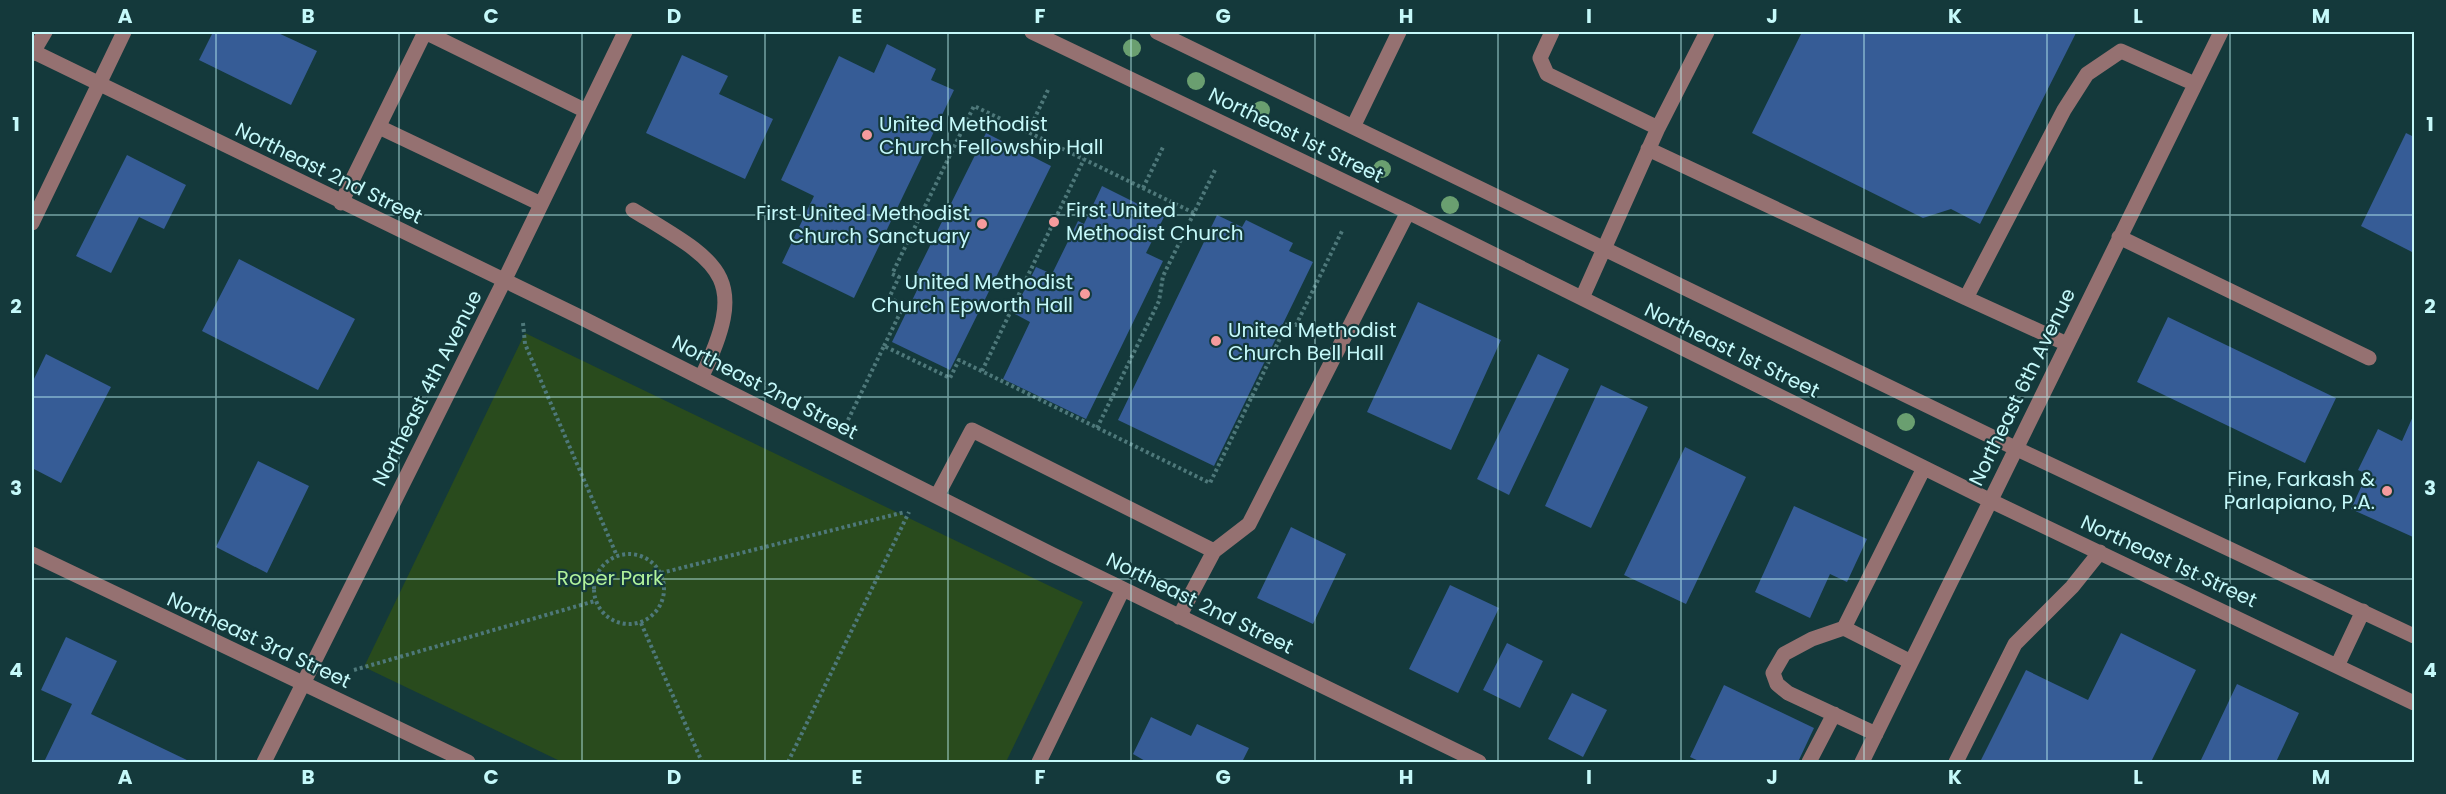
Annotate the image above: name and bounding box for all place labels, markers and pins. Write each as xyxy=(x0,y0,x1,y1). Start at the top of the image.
place label: United Methodist Church Fellowship Hall xyxy=(879,110,1104,161)
marker: United Methodist Church Fellowship Hall xyxy=(860,128,874,142)
place label: First United Methodist Church xyxy=(1066,196,1243,247)
place label: First United Methodist Church Sanctuary xyxy=(756,199,970,250)
marker: First United Methodist Church xyxy=(1047,215,1061,229)
marker: First United Methodist Church Sanctuary xyxy=(975,217,989,231)
place label: United Methodist Church Epworth Hall xyxy=(871,268,1073,319)
marker: United Methodist Church Epworth Hall xyxy=(1078,287,1092,301)
place label: United Methodist Church Bell Hall xyxy=(1228,316,1396,367)
marker: United Methodist Church Bell Hall xyxy=(1209,334,1223,348)
place label: Fine, Farkash & Parlapiano, P.A. xyxy=(2224,465,2375,516)
marker: Fine, Farkash & Parlapiano, P.A. xyxy=(2380,484,2394,498)

